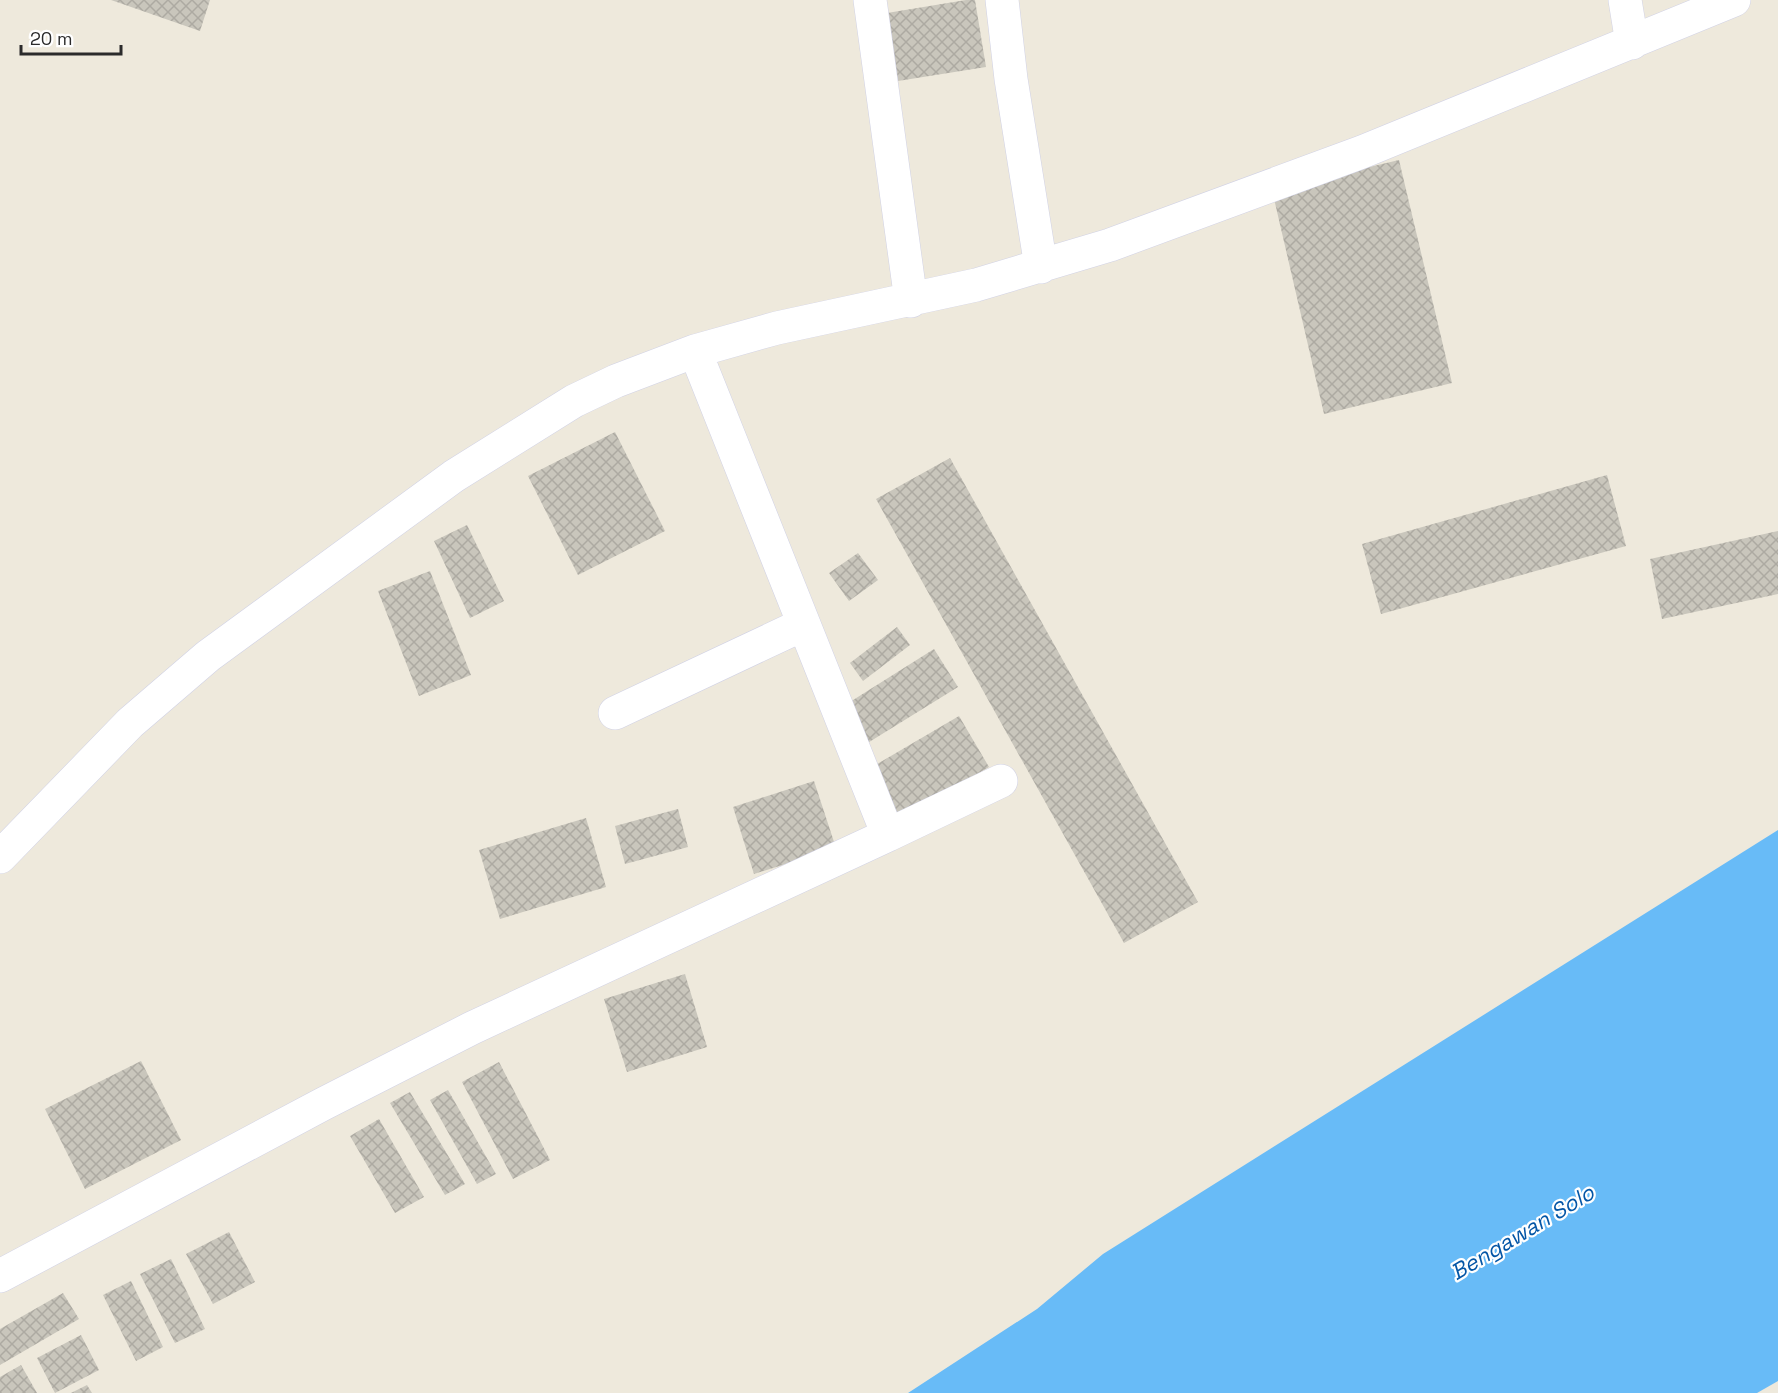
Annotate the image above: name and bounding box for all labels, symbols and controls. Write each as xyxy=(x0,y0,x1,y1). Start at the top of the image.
scale bar xyxy=(21,18,122,56)
text: 20 m xyxy=(30,27,73,50)
water label: Bengawan Solo xyxy=(1445,1177,1600,1286)

